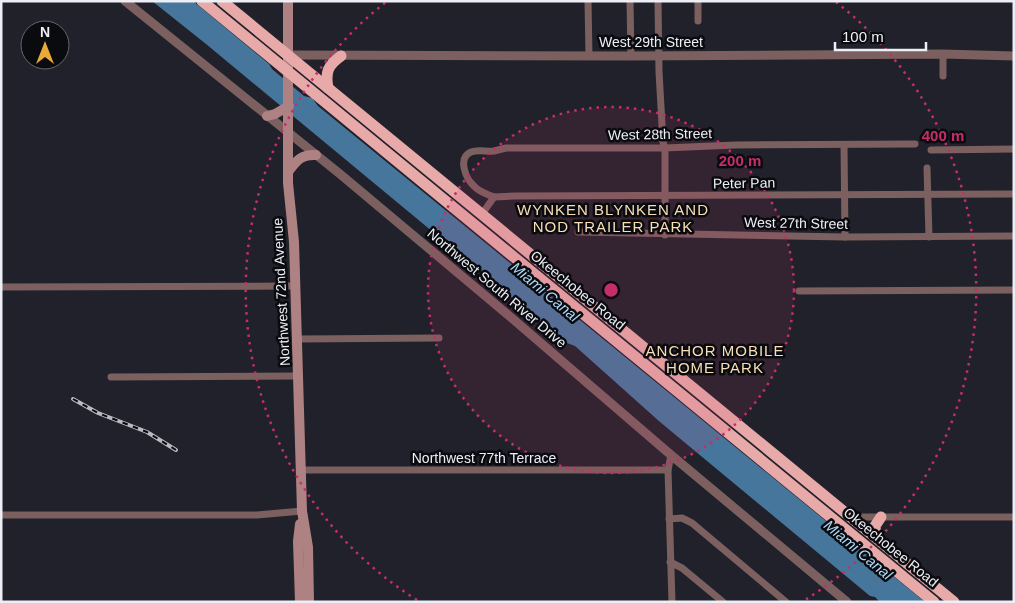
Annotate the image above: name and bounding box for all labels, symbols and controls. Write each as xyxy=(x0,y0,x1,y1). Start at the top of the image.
north arrow xyxy=(20,20,70,70)
scale bar xyxy=(835,20,926,52)
text: N xyxy=(40,24,50,40)
text: 100 m xyxy=(842,28,884,45)
street label: West 29th Street xyxy=(599,34,703,50)
street label: West 28th Street xyxy=(608,125,712,143)
text: 400 m xyxy=(922,127,964,144)
text: 200 m xyxy=(719,152,761,169)
street label: Peter Pan xyxy=(713,174,775,192)
district label: WYNKEN BLYNKEN AND NOD TRAILER PARK xyxy=(517,201,709,235)
street label: West 27th Street xyxy=(744,214,848,232)
street label: Northwest 72nd Avenue xyxy=(269,217,293,367)
street label: Northwest South River Drive xyxy=(424,225,570,351)
street label: Okeechobee Road xyxy=(528,247,628,333)
water label: Miami Canal xyxy=(508,258,583,325)
centre of rings xyxy=(602,281,620,299)
district label: ANCHOR MOBILE HOME PARK xyxy=(646,342,784,376)
street label: Northwest 77th Terrace xyxy=(412,450,556,466)
street label: Okeechobee Road xyxy=(841,504,941,590)
water label: Miami Canal xyxy=(821,516,896,583)

